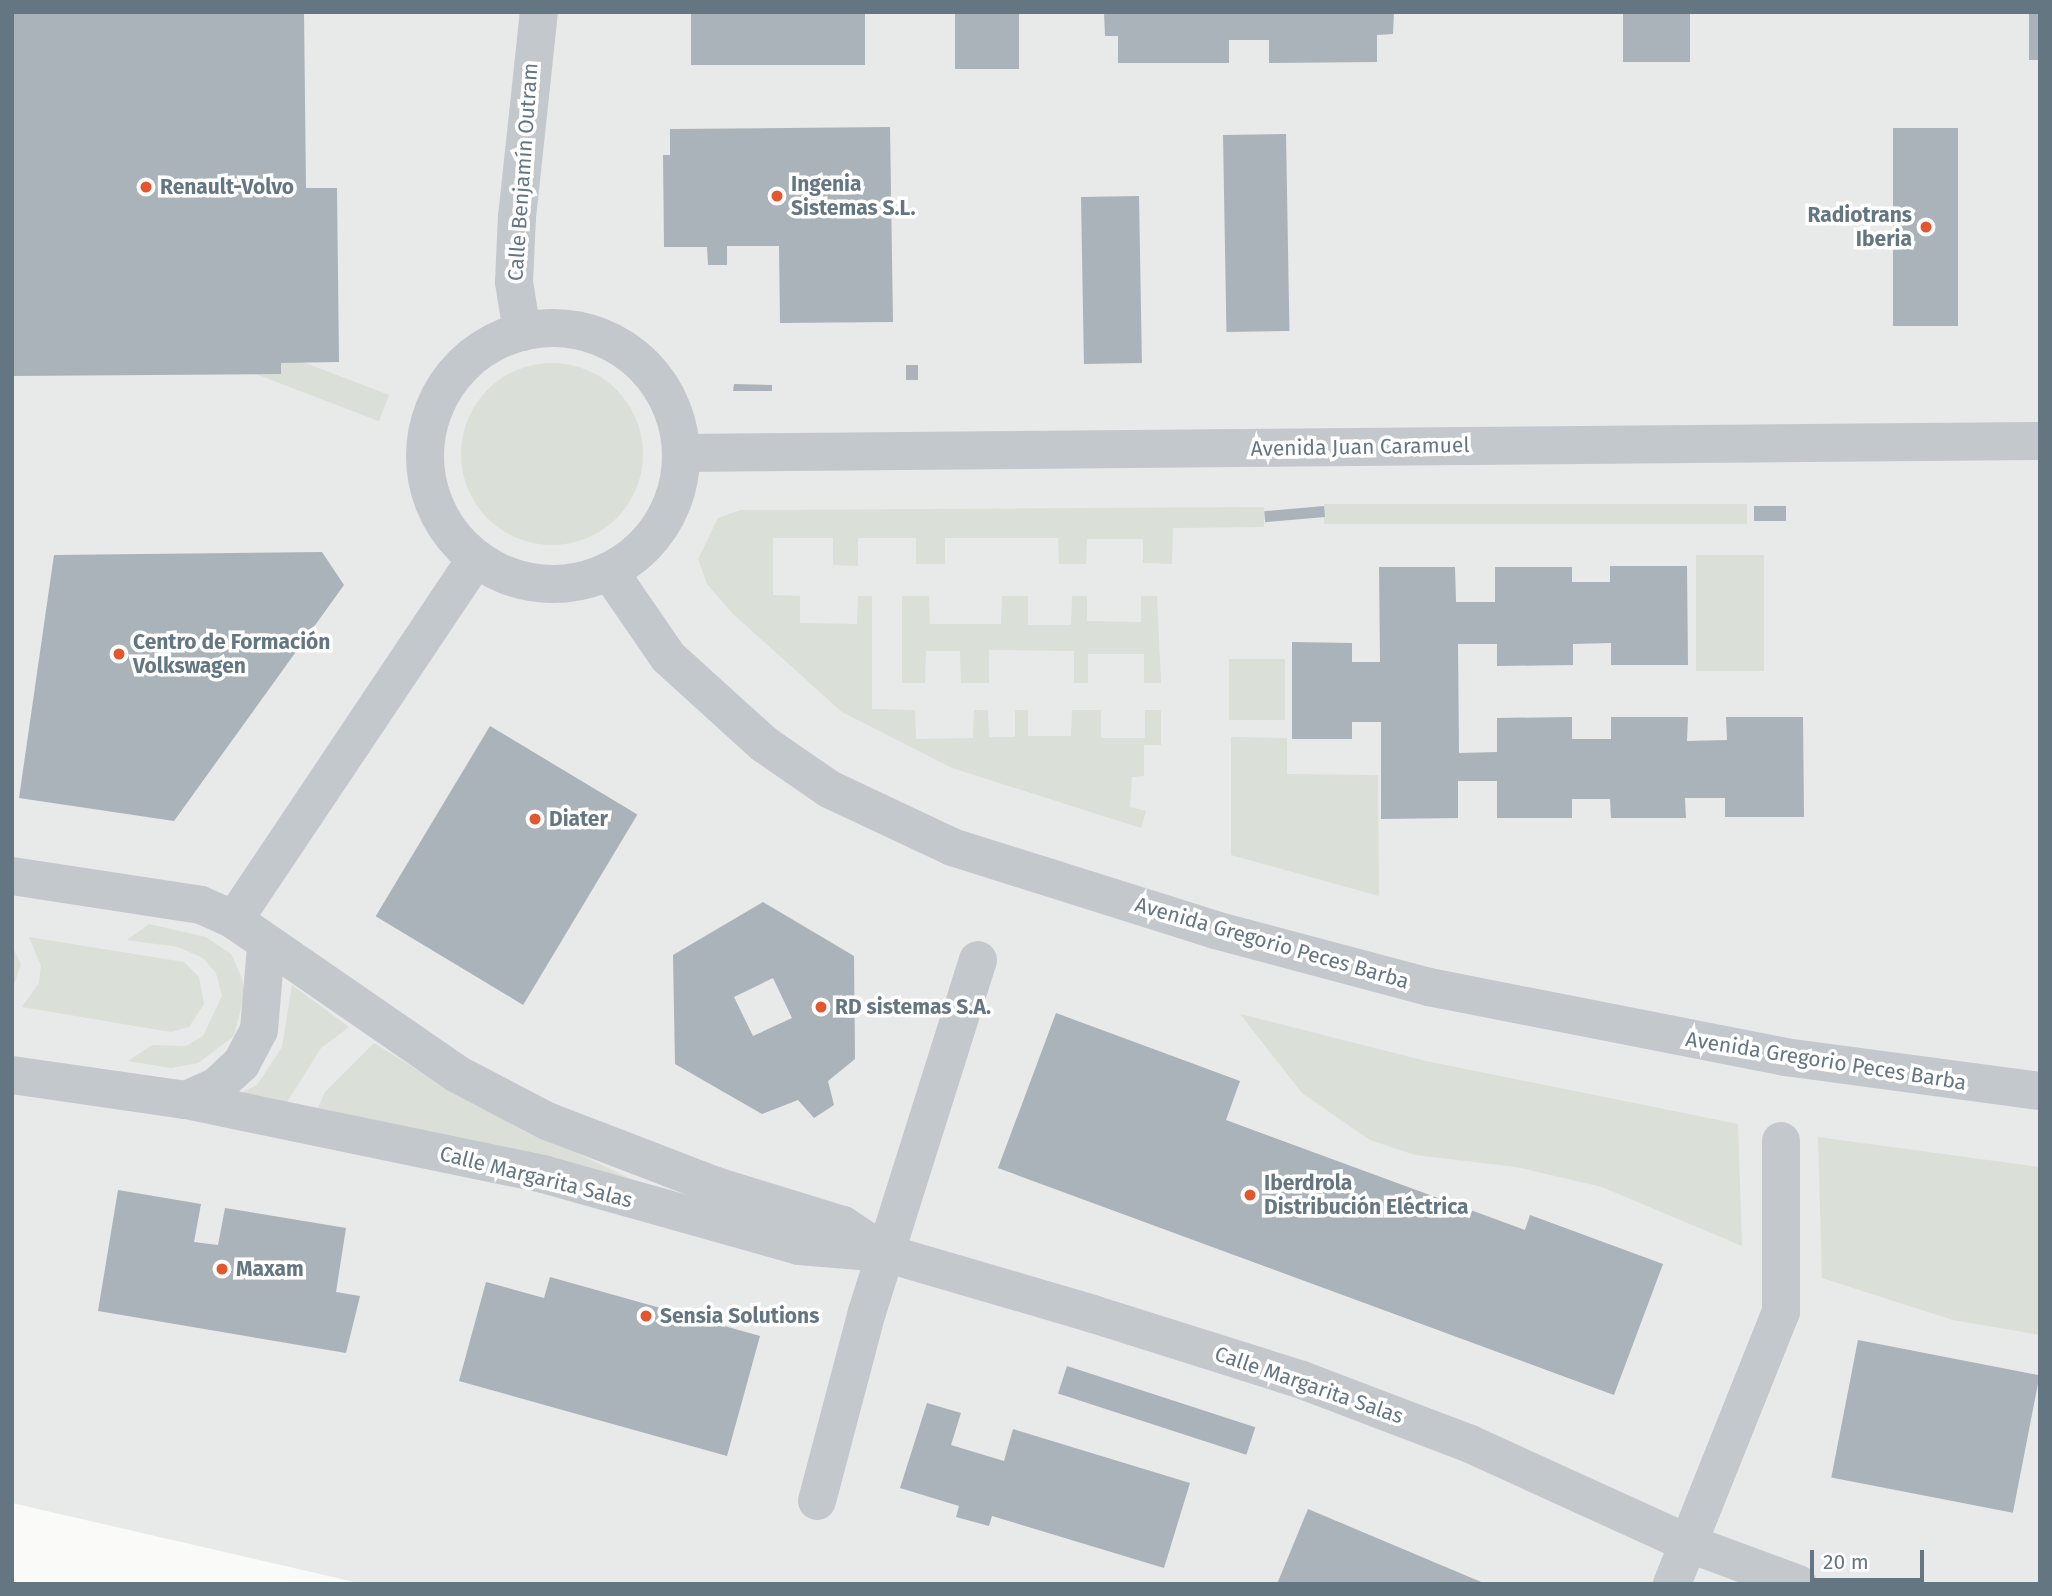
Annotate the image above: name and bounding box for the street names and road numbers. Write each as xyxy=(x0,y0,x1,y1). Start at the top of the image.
street label: Calle Benjamín Outram xyxy=(503,62,543,282)
street label: Avenida Juan Caramuel xyxy=(1250,432,1470,462)
street label: Avenida Gregorio Peces Barba xyxy=(1132,892,1412,994)
street label: Avenida Gregorio Peces Barba xyxy=(1684,1026,1968,1096)
street label: Calle Margarita Salas xyxy=(437,1141,635,1213)
street label: Calle Margarita Salas xyxy=(1211,1341,1407,1429)

